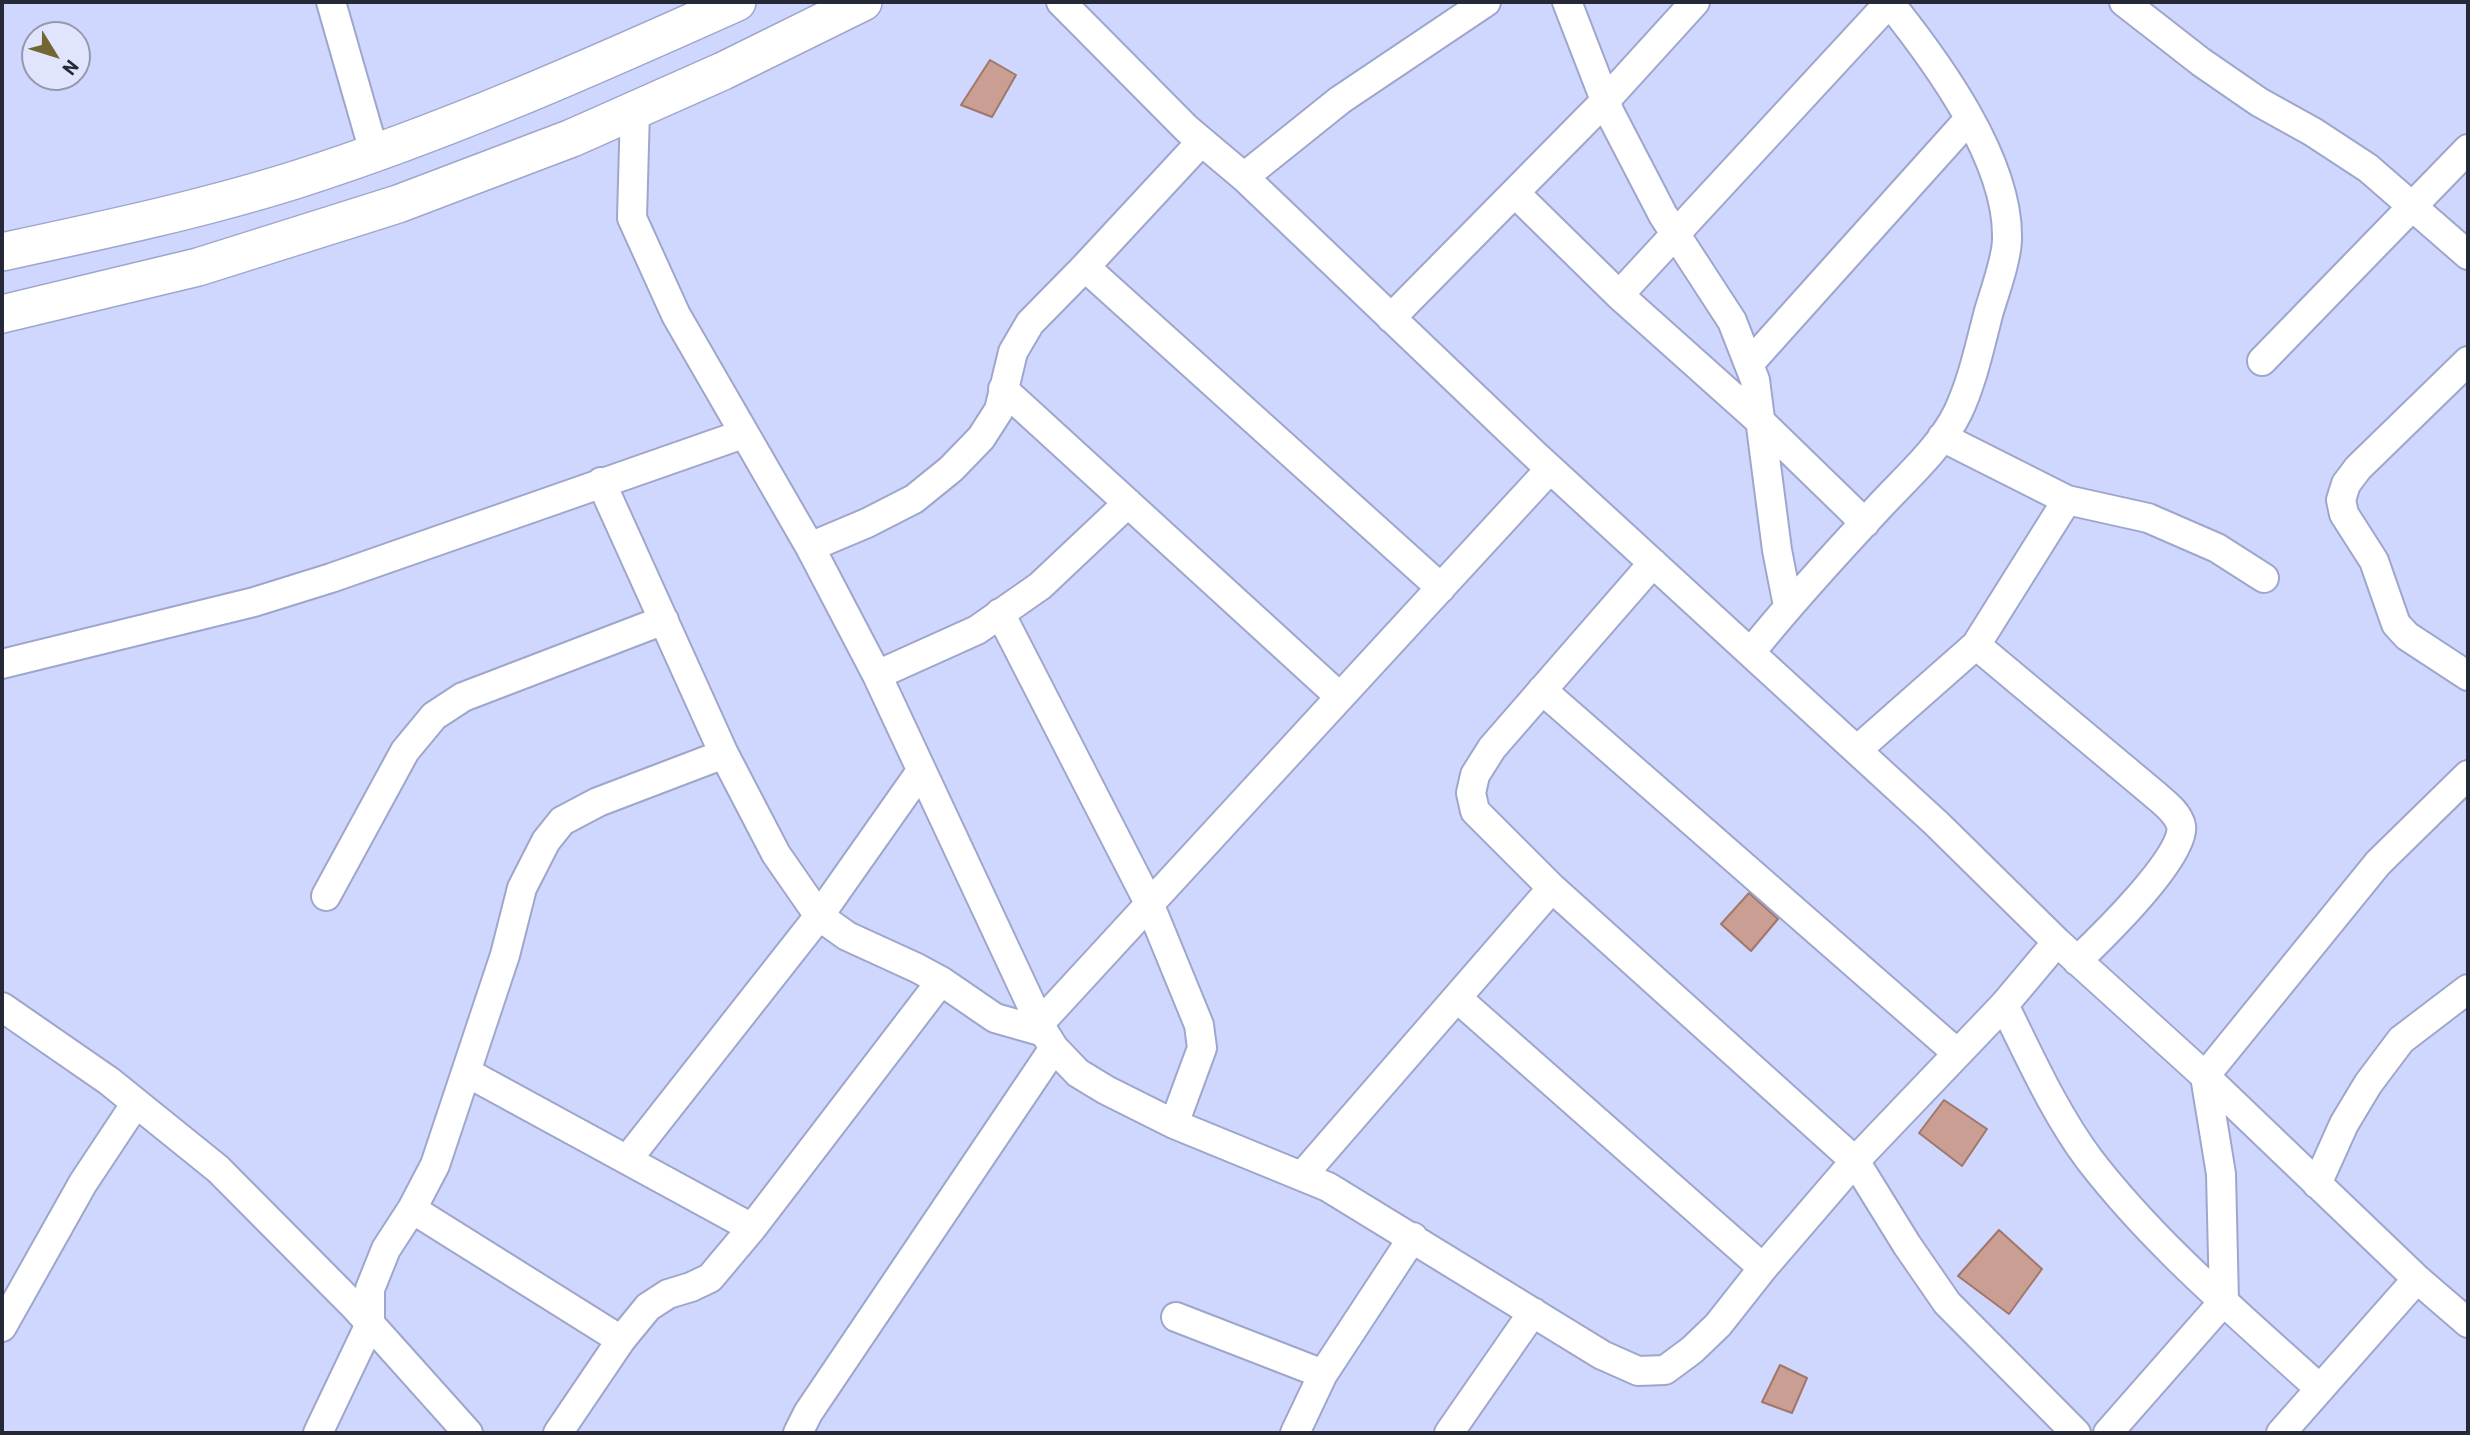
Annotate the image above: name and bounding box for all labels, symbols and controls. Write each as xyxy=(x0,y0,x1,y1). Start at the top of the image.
north arrow xyxy=(21,21,91,91)
text: N xyxy=(58,56,84,80)

